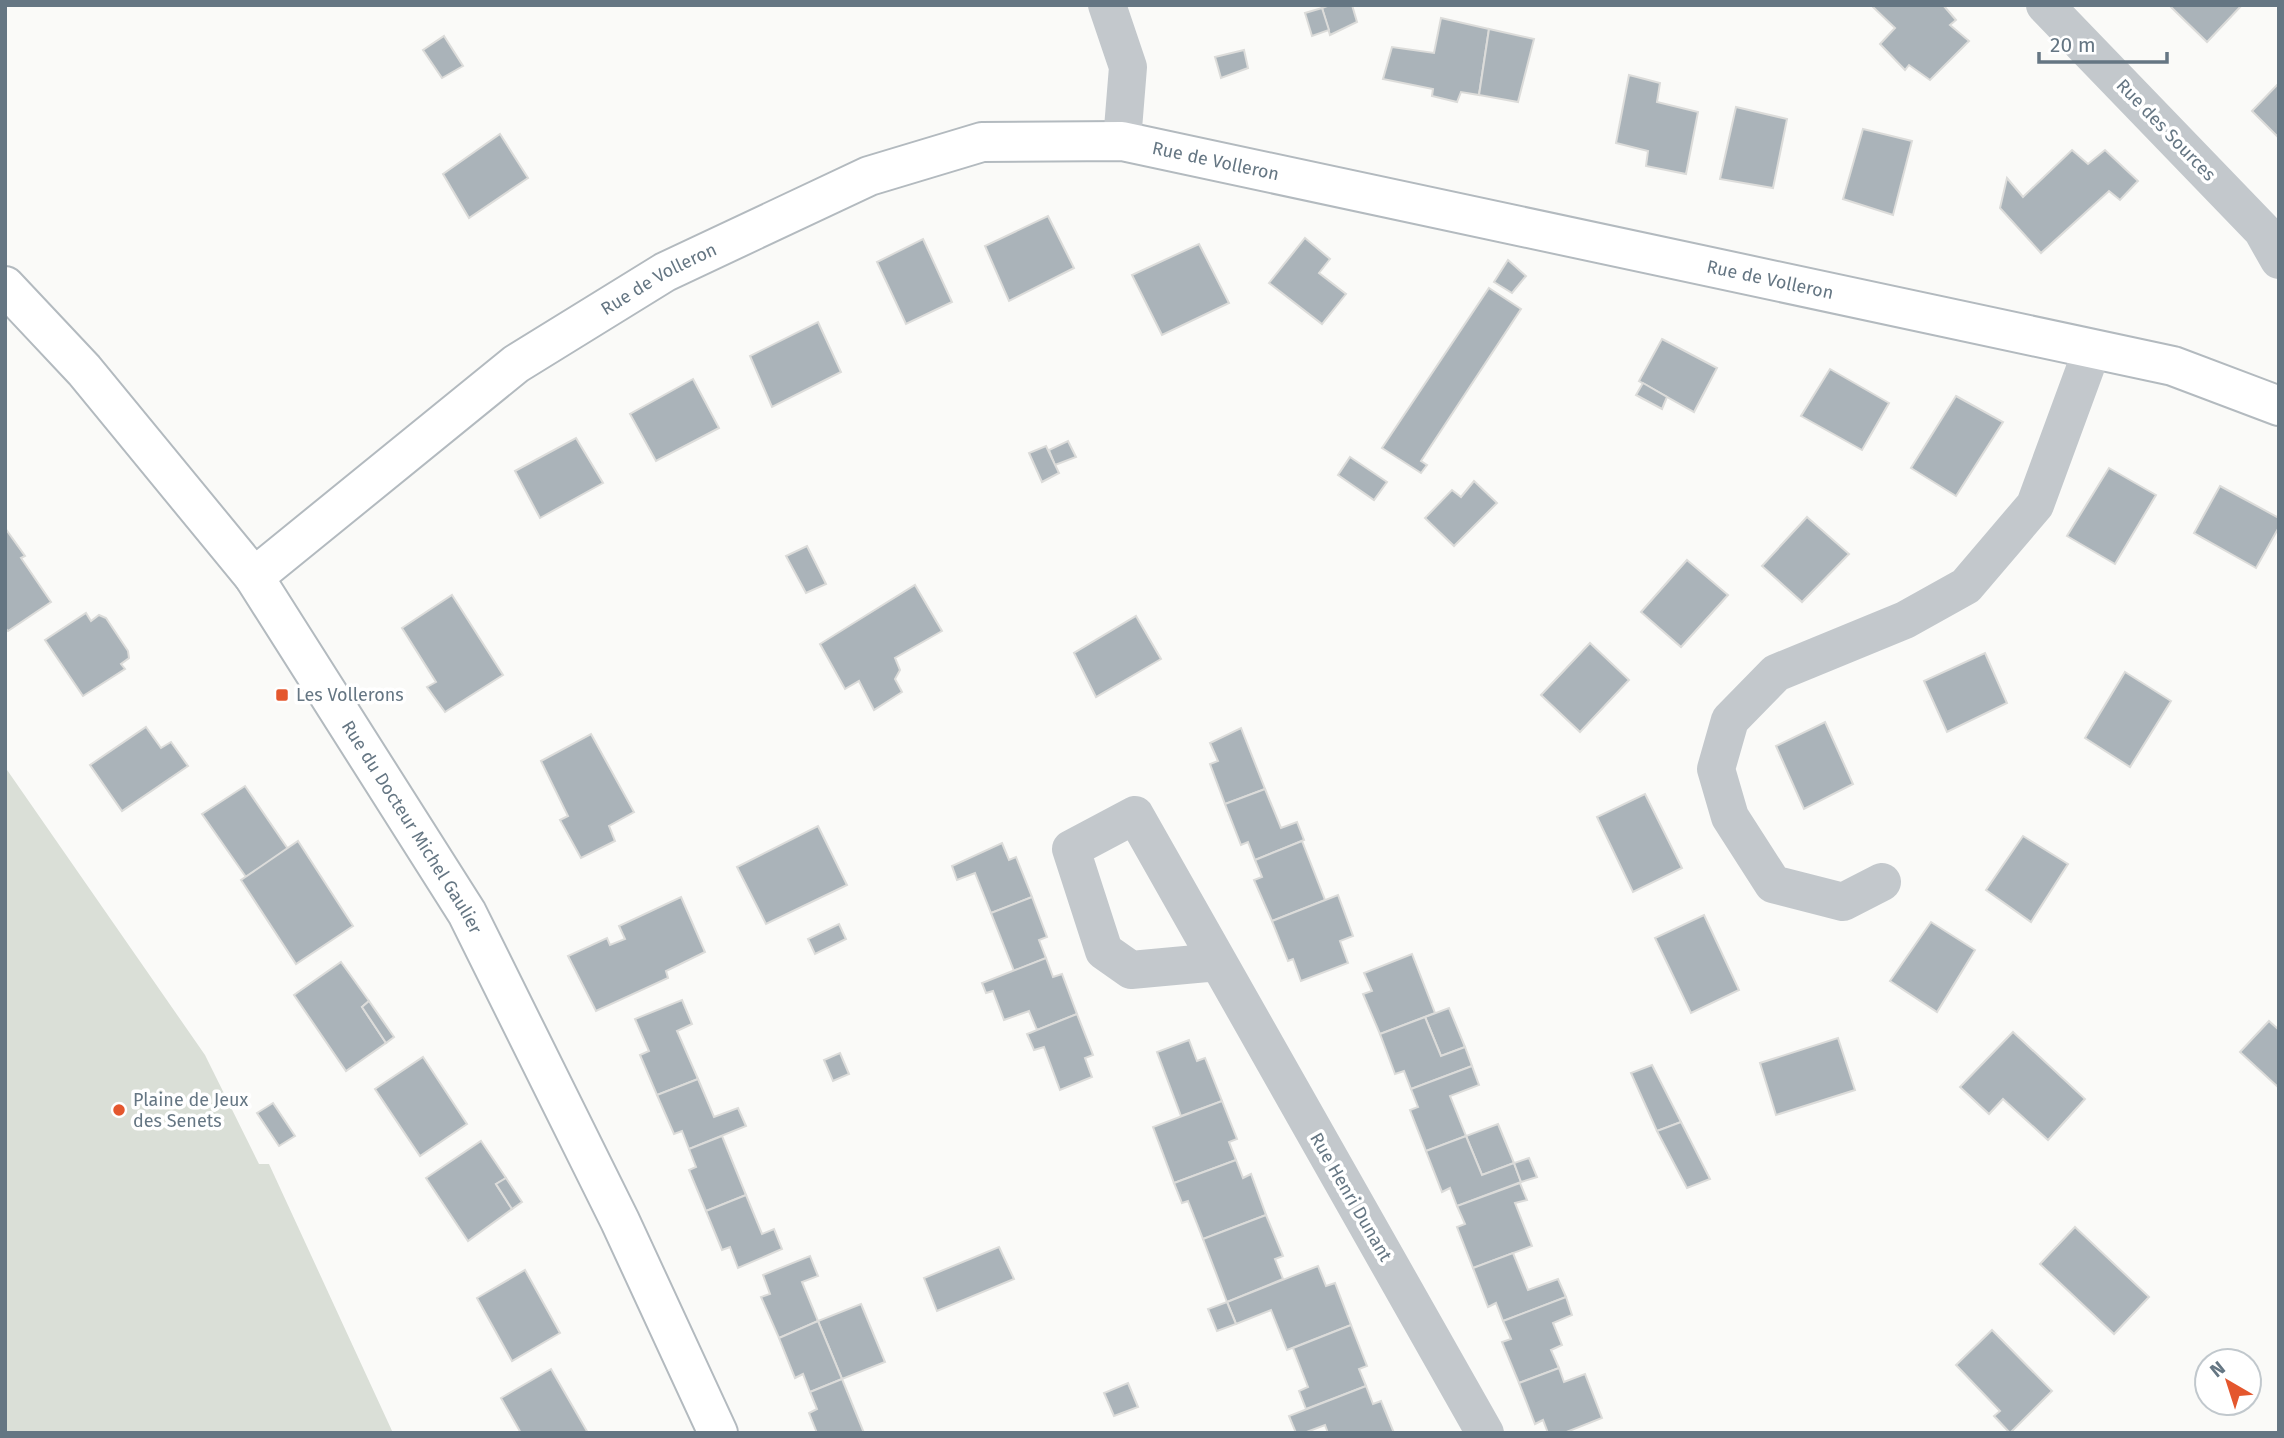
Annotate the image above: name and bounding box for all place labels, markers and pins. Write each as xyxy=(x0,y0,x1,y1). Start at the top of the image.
place label: Les Vollerons xyxy=(296,684,404,706)
marker: Les Vollerons xyxy=(274,687,290,703)
place label: Plaine de Jeux des Senets xyxy=(133,1089,249,1132)
marker: Plaine de Jeux des Senets xyxy=(111,1102,127,1118)

